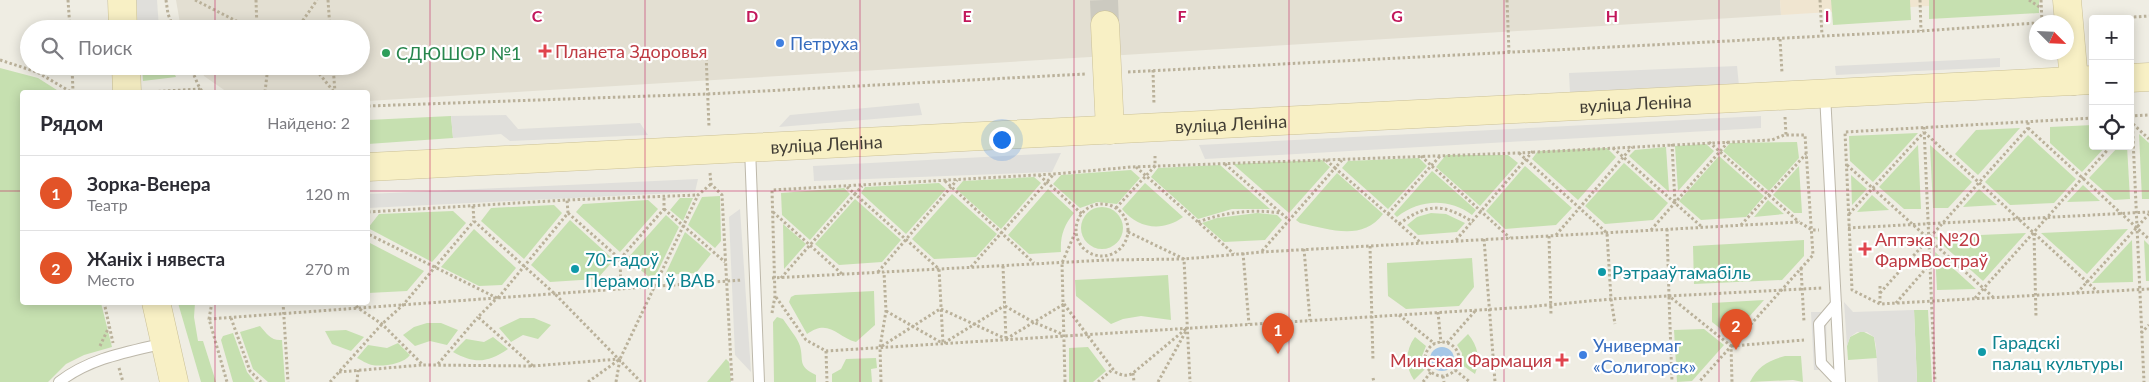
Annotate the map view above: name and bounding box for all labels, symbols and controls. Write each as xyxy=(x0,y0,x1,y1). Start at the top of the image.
text: C xyxy=(532,6,543,25)
text: D xyxy=(746,6,758,25)
text: E xyxy=(962,6,972,25)
text: F xyxy=(1177,6,1187,25)
text: G xyxy=(1391,6,1403,25)
text: H xyxy=(1606,6,1618,25)
text: I xyxy=(1825,6,1829,25)
north arrow xyxy=(2029,15,2074,60)
map controls xyxy=(2089,15,2134,150)
button: + xyxy=(2089,15,2134,60)
search box xyxy=(20,20,370,75)
place label: Петруха xyxy=(790,32,858,54)
icon: search xyxy=(38,34,66,62)
text: Поиск xyxy=(78,36,132,59)
marker: Петруха xyxy=(774,37,786,49)
place label: Планета Здоровья xyxy=(555,40,707,62)
place label: СДЮШОР №1 xyxy=(396,42,521,64)
marker: Планета Здоровья xyxy=(539,45,551,57)
marker: СДЮШОР №1 xyxy=(380,47,392,59)
button: − xyxy=(2089,60,2134,105)
street label: вуліца Леніна xyxy=(1579,89,1692,117)
button: locate xyxy=(2089,105,2134,150)
text: Рядом xyxy=(40,110,103,135)
street label: вуліца Леніна xyxy=(1174,110,1288,137)
text: Найдено: 2 xyxy=(267,113,350,132)
your location xyxy=(989,127,1015,153)
street label: вуліца Леніна xyxy=(770,130,883,158)
text: Зорка-Венера xyxy=(87,172,211,195)
text: 1 xyxy=(51,184,61,203)
text: 120 m xyxy=(305,184,350,203)
text: Театр xyxy=(87,195,128,214)
place label: Аптэка №20 ФармВостраў xyxy=(1875,228,1989,271)
marker: Аптэка №20 ФармВостраў xyxy=(1859,243,1871,255)
text: Жаніх і нявеста xyxy=(87,247,225,270)
place label: 70-гадоў Перамогі ў ВАВ xyxy=(585,248,715,291)
text: 2 xyxy=(51,259,61,278)
text: 270 m xyxy=(305,259,350,278)
place label: Рэтрааўтамабіль xyxy=(1612,261,1751,283)
marker: 70-гадоў Перамогі ў ВАВ xyxy=(569,263,581,275)
marker: Рэтрааўтамабіль xyxy=(1596,266,1608,278)
text: Место xyxy=(87,270,135,289)
pin: 2 xyxy=(1720,309,1752,350)
pin: 1 xyxy=(1262,313,1294,354)
place label: Гарадскі палац культуры xyxy=(1992,331,2123,374)
place label: Универмаг «Солигорск» xyxy=(1593,334,1696,377)
marker: Гарадскі палац культуры xyxy=(1976,346,1988,358)
place label: Минская Фармация xyxy=(1390,349,1552,371)
marker: Универмаг «Солигорск» xyxy=(1577,349,1589,361)
marker: Минская Фармация xyxy=(1556,354,1568,366)

